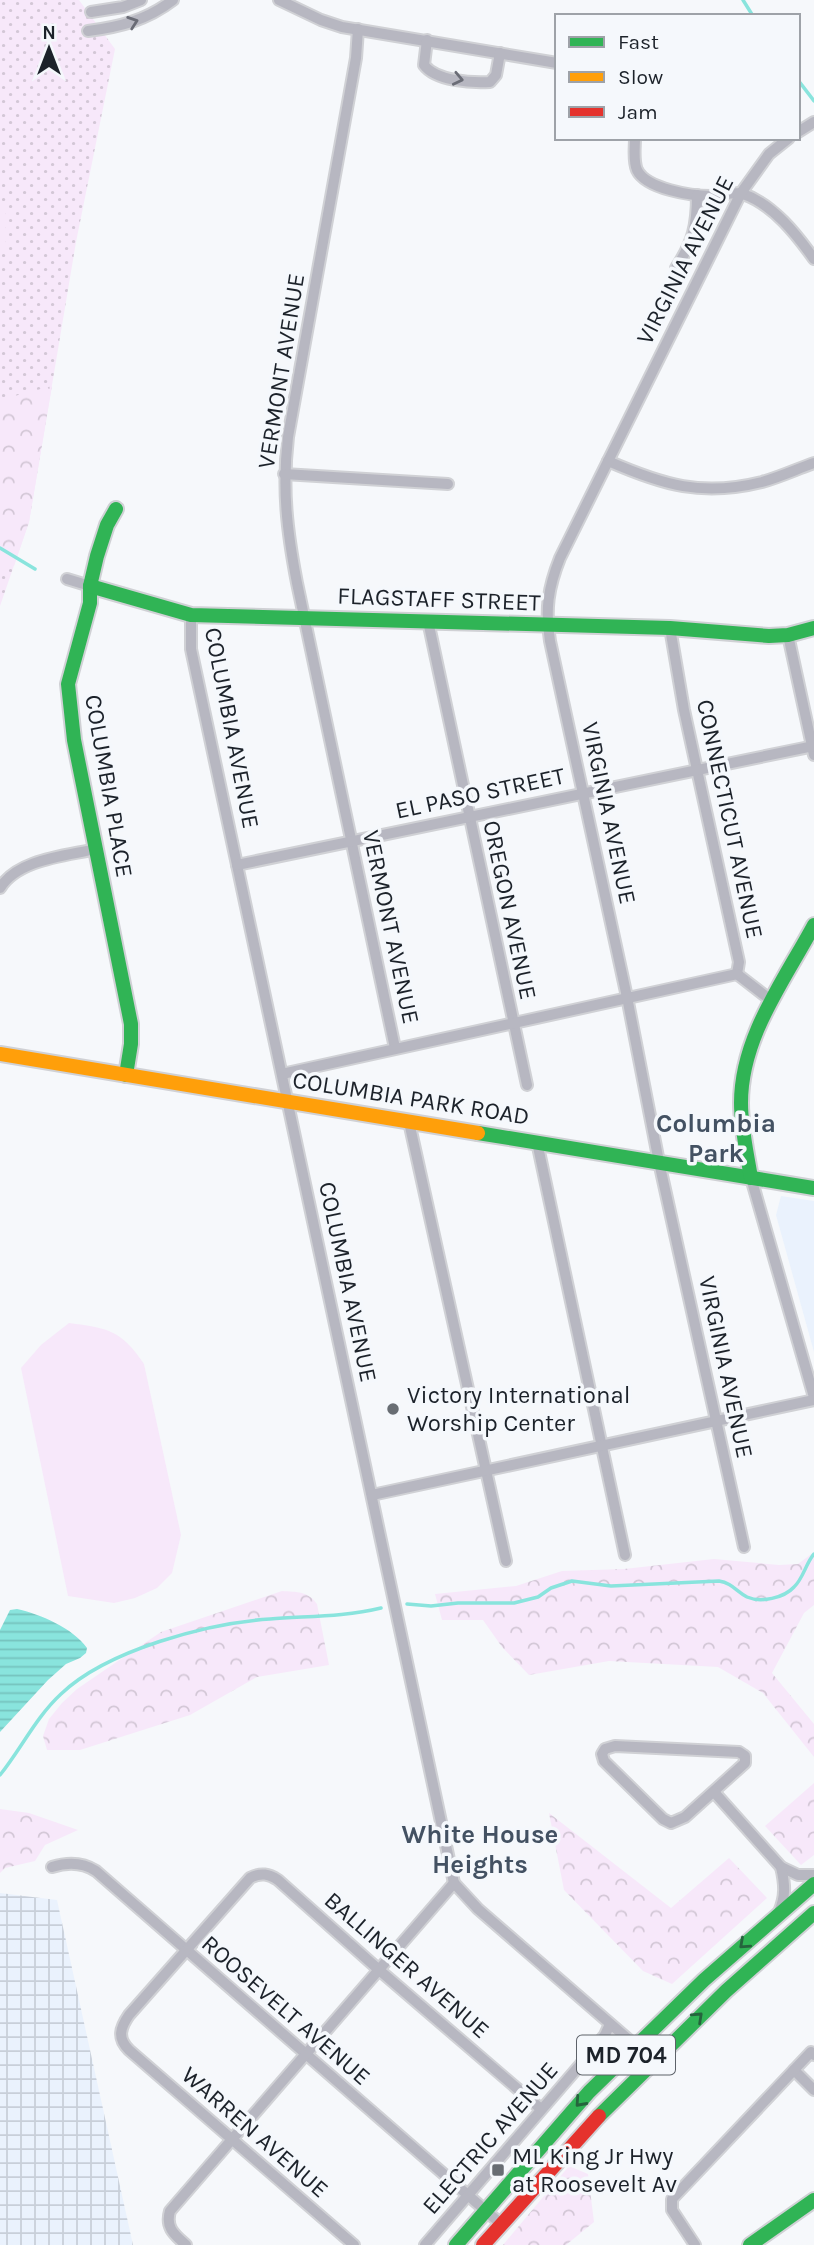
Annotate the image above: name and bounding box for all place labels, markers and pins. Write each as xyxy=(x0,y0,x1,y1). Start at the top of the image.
place label: Victory International Worship Center xyxy=(407,1381,630,1437)
marker: Victory International Worship Center xyxy=(385,1401,401,1417)
place label: ML King Jr Hwy at Roosevelt Av xyxy=(512,2142,677,2198)
marker: ML King Jr Hwy at Roosevelt Av xyxy=(490,2162,506,2178)

